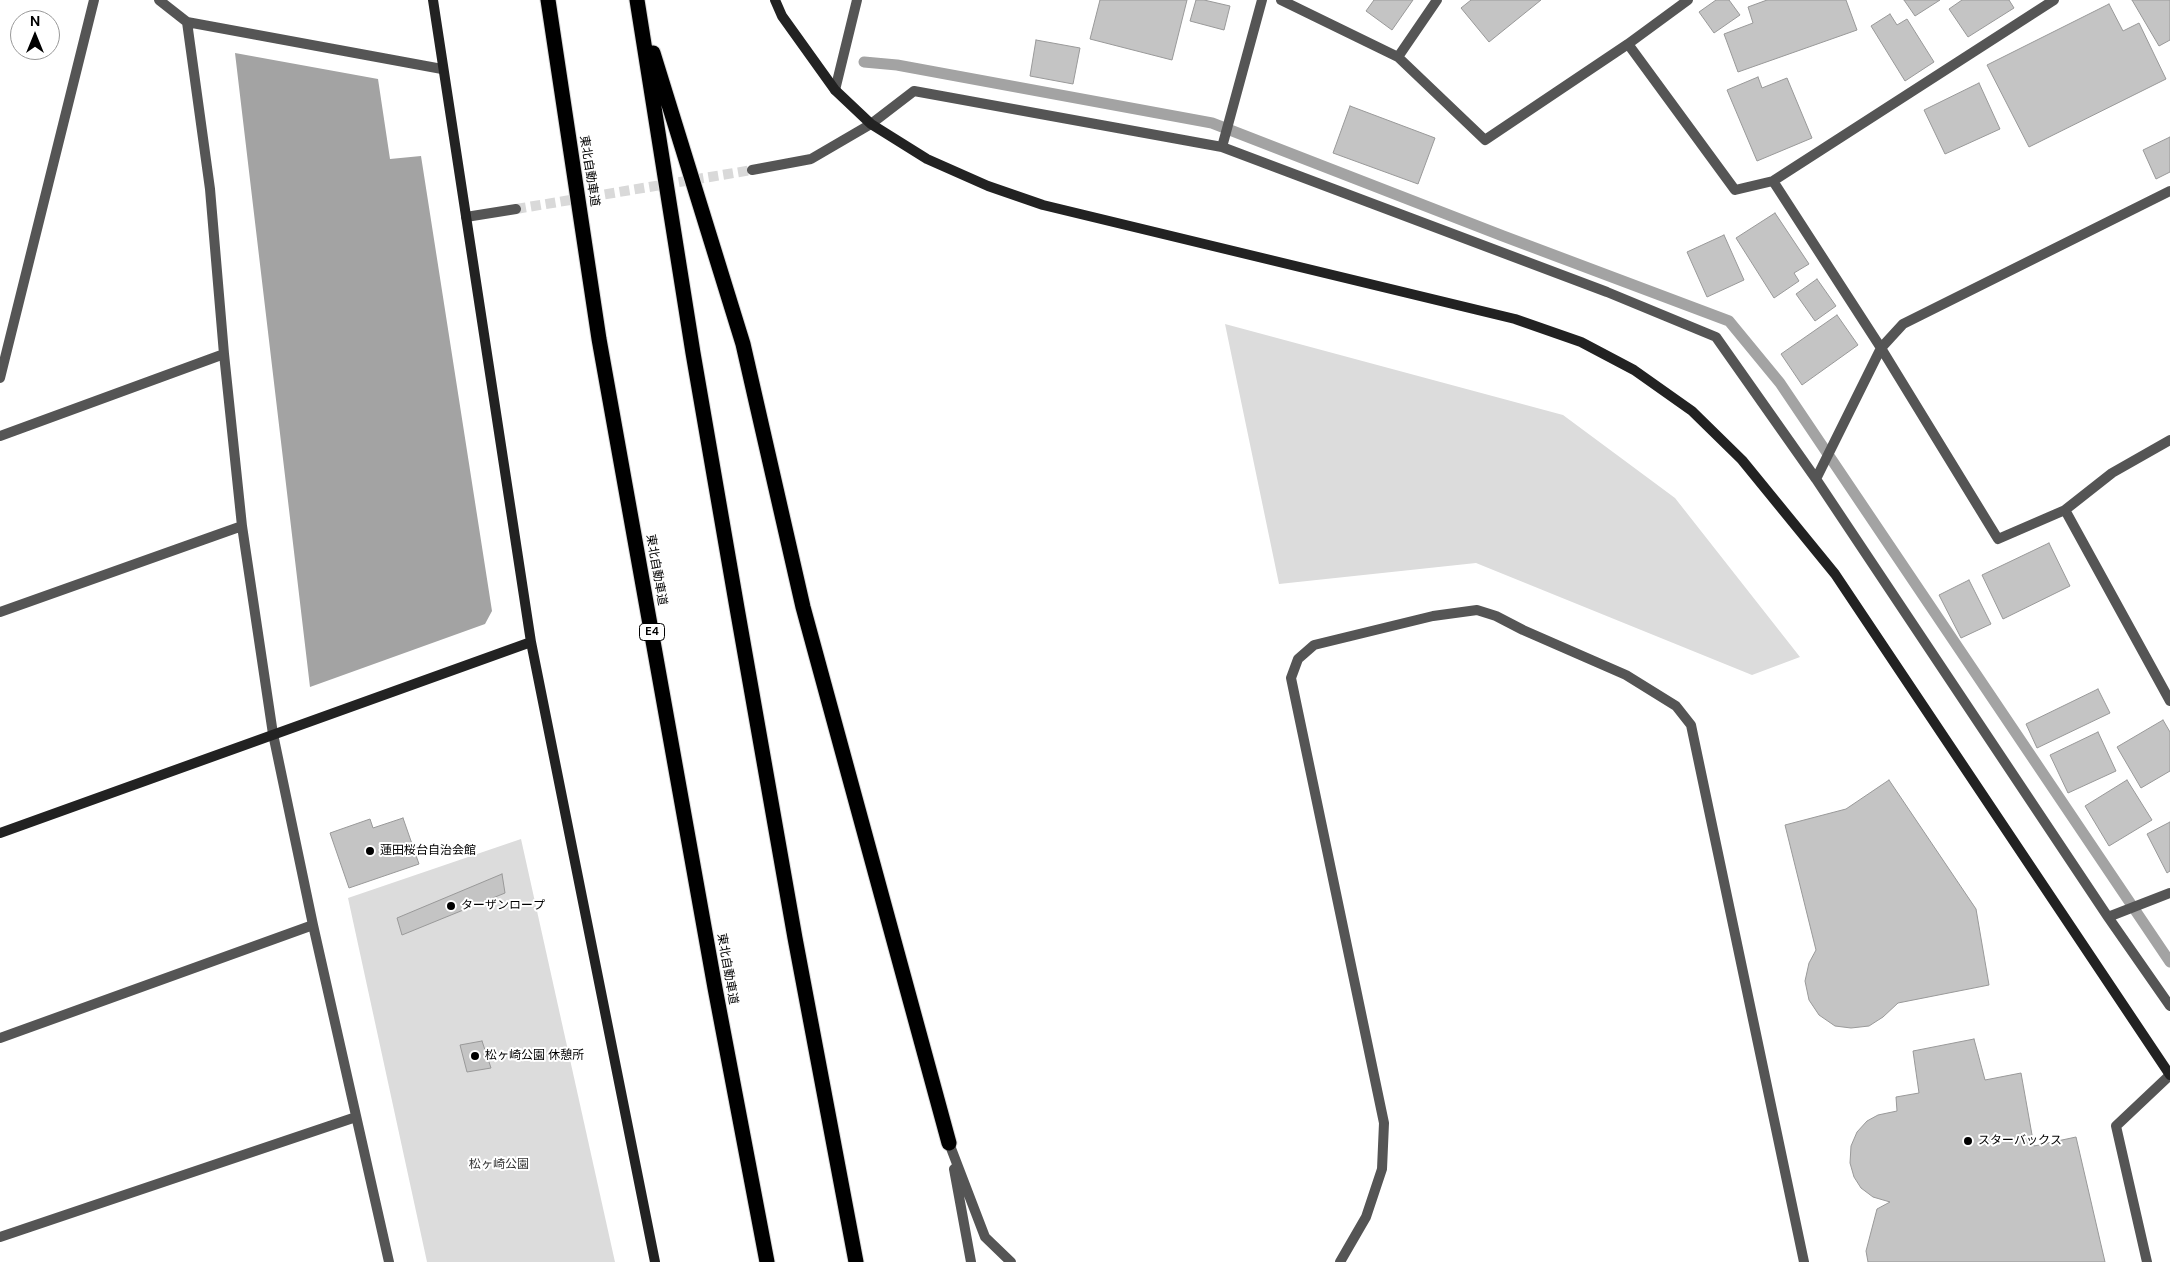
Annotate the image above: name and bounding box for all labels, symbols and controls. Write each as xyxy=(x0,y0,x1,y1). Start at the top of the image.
north arrow xyxy=(10,10,60,60)
text: N xyxy=(30,12,40,30)
street label: 東北自動車道 xyxy=(576,134,602,208)
street label: 東北自動車道 xyxy=(643,533,669,607)
road number: E4 xyxy=(640,624,664,640)
place label: 蓮田桜台自治会館 xyxy=(380,844,476,858)
marker: 蓮田桜台自治会館 xyxy=(364,845,376,857)
place label: ターザンロープ xyxy=(461,899,545,913)
marker: ターザンロープ xyxy=(445,900,457,912)
street label: 東北自動車道 xyxy=(714,932,740,1006)
place label: 松ヶ崎公園 休憩所 xyxy=(485,1049,584,1063)
marker: 松ヶ崎公園 休憩所 xyxy=(469,1050,481,1062)
place label: スターバックス xyxy=(1978,1134,2062,1148)
marker: スターバックス xyxy=(1962,1135,1974,1147)
park label: 松ヶ崎公園 xyxy=(469,1158,529,1172)

